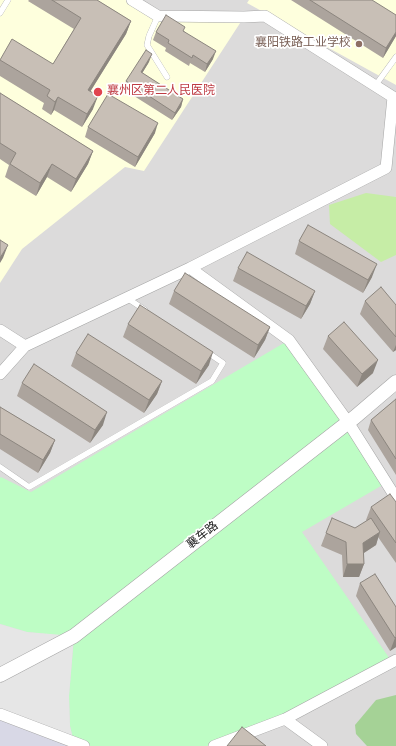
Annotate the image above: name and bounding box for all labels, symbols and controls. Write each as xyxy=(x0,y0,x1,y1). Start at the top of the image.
place label: 襄阳铁路工业学校 xyxy=(255,37,351,51)
marker: 襄阳铁路工业学校 xyxy=(354,39,364,49)
place label: 襄州区第二人民医院 xyxy=(107,85,215,99)
marker: 襄州区第二人民医院 xyxy=(92,86,104,98)
street label: 襄车路 xyxy=(184,519,222,553)

